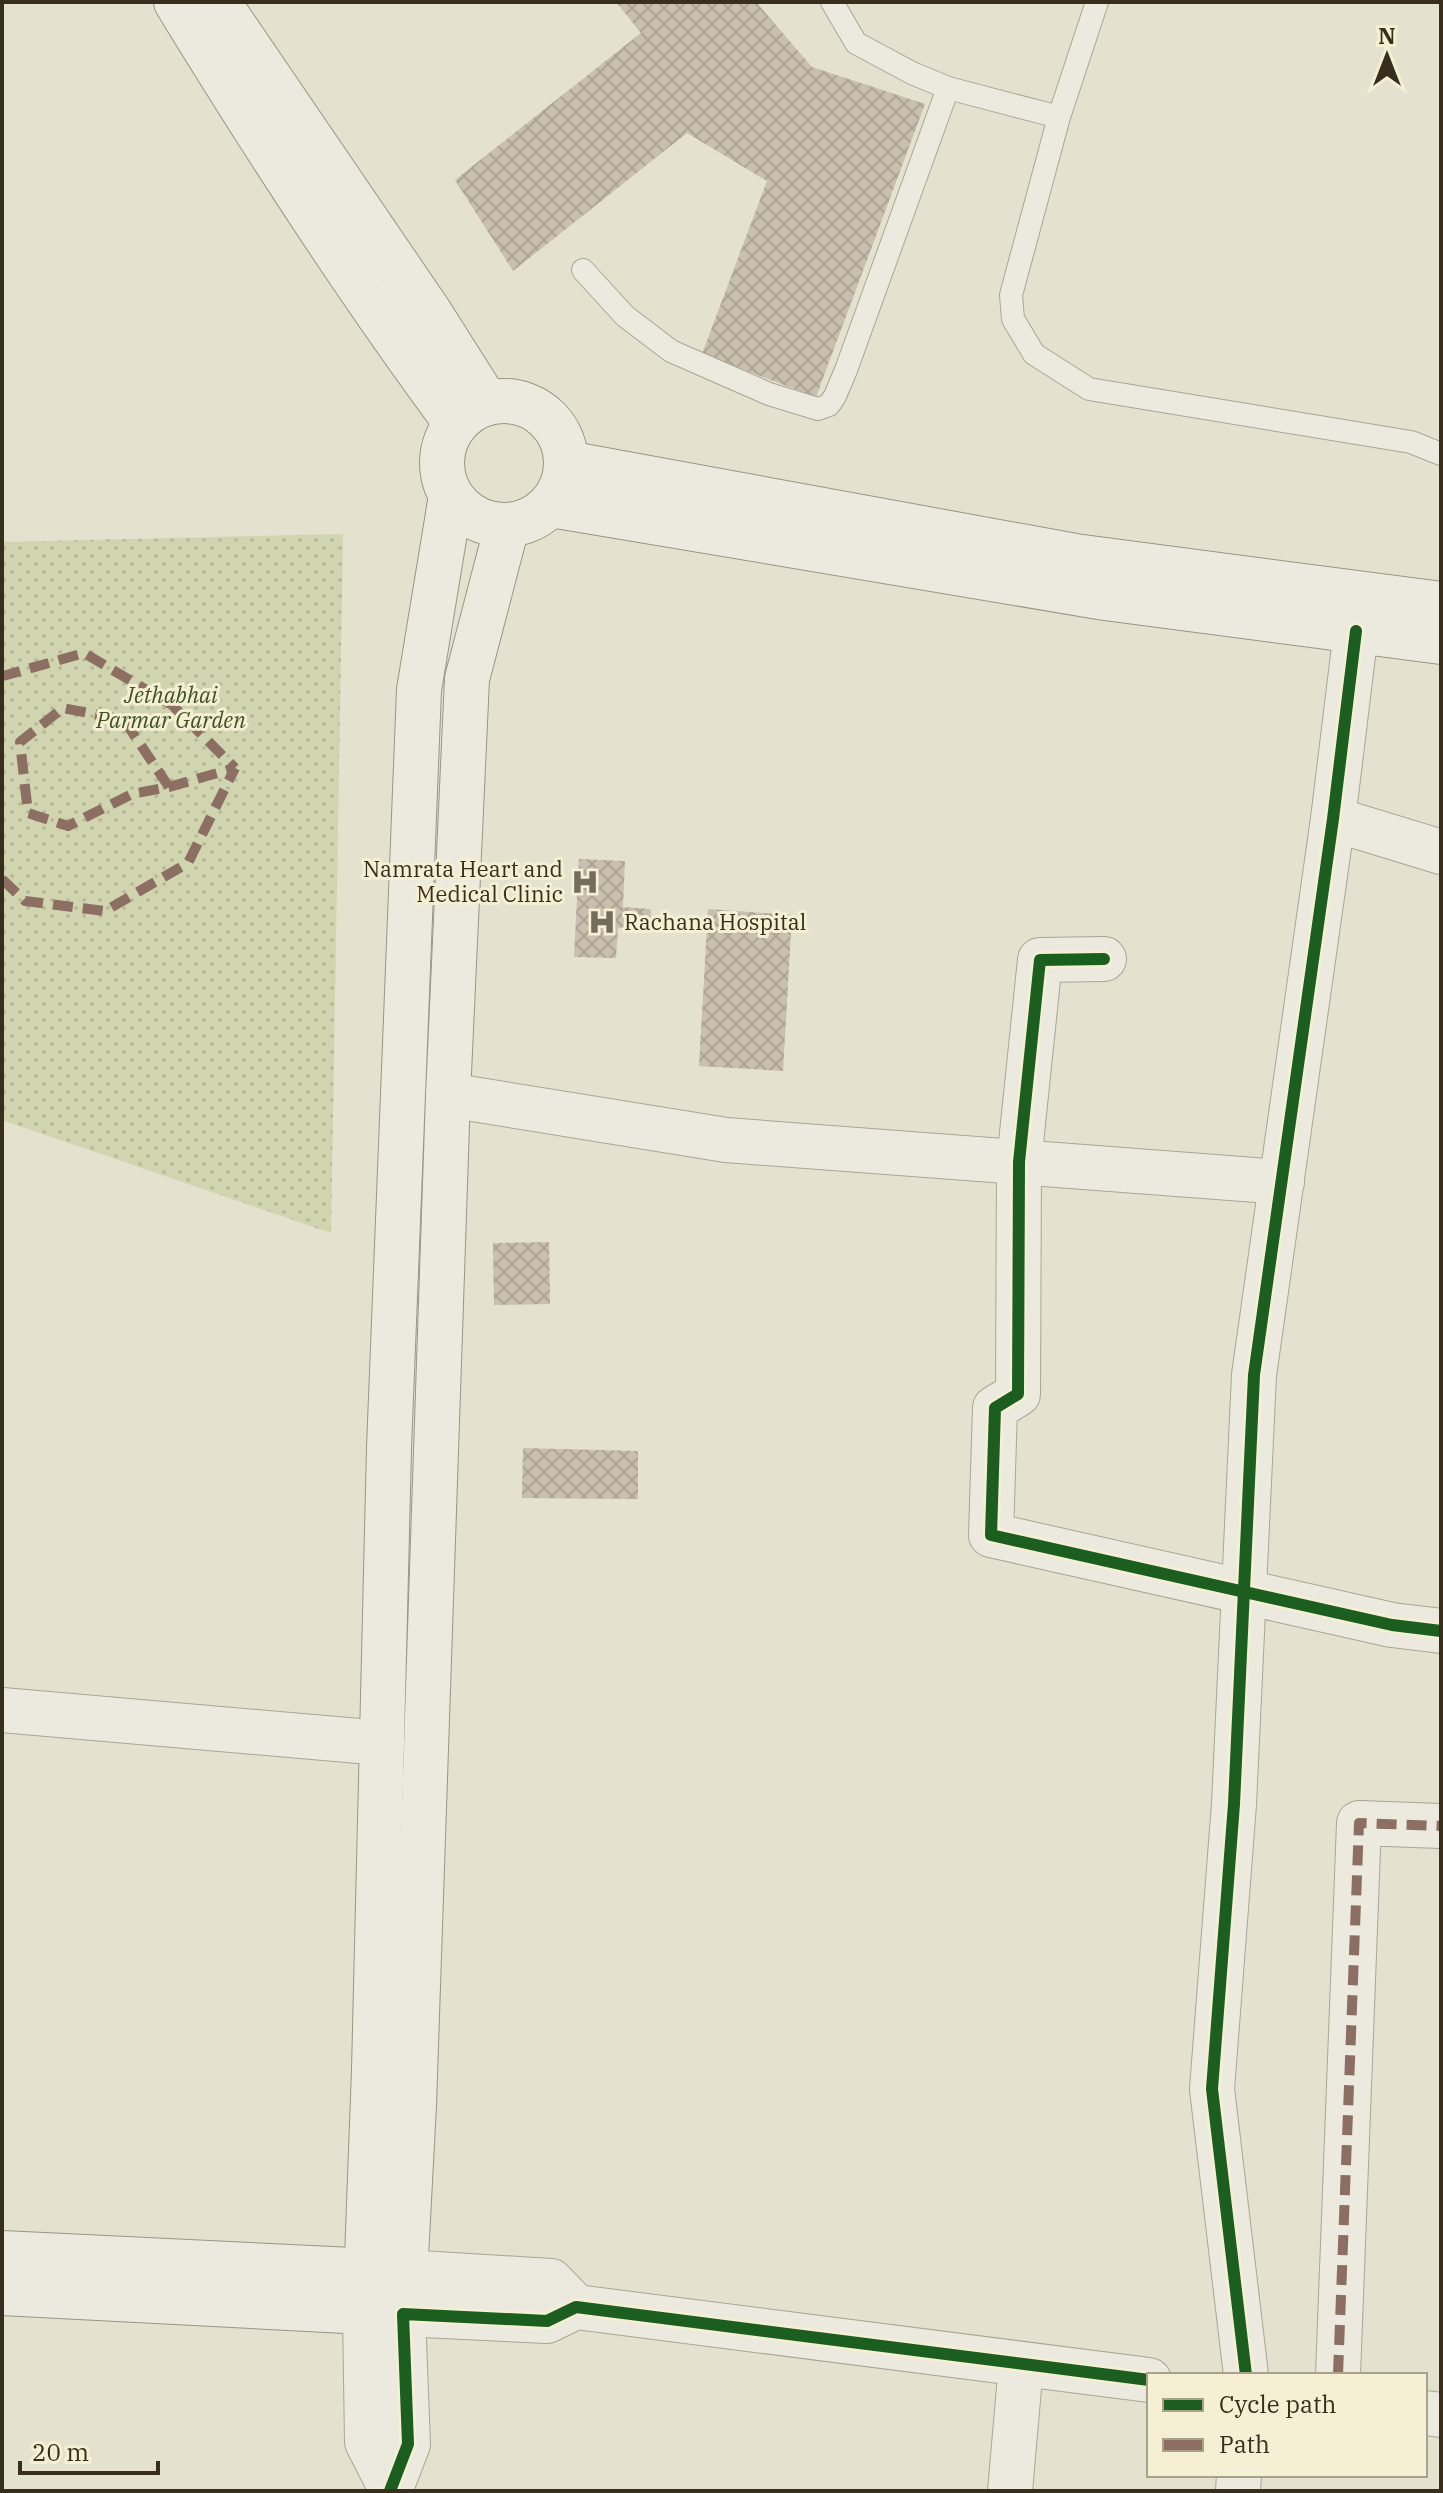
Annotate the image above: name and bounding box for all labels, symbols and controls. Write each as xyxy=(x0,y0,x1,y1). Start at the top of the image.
north arrow xyxy=(1347,16,1427,96)
text: N xyxy=(1378,21,1396,50)
park label: Jethabhai Parmar Garden xyxy=(95,680,246,734)
place label: Namrata Heart and Medical Clinic xyxy=(363,854,563,908)
hospital icon: Namrata Heart and Medical Clinic xyxy=(570,867,600,897)
hospital icon: Rachana Hospital xyxy=(587,907,617,937)
place label: Rachana Hospital xyxy=(624,907,806,936)
legend xyxy=(1147,2373,1427,2477)
text: Cycle path xyxy=(1219,2388,1336,2420)
scale bar xyxy=(20,2425,158,2475)
text: Path xyxy=(1219,2428,1270,2460)
text: 20 m xyxy=(32,2436,89,2468)

